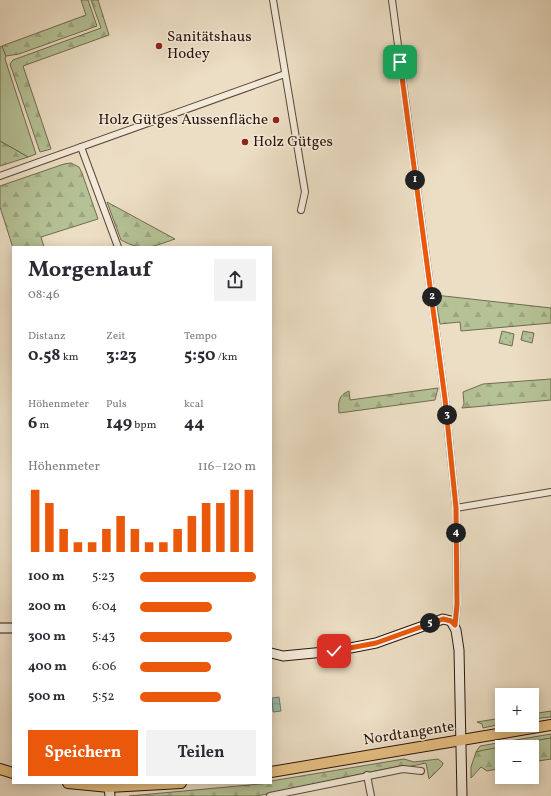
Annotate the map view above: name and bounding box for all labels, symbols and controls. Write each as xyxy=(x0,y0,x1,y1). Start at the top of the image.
place label: Sanitätshaus Hodey xyxy=(167,27,252,65)
marker: Sanitätshaus Hodey xyxy=(154,41,164,51)
pin xyxy=(383,45,417,79)
icon: arrive xyxy=(389,51,411,73)
place label: Holz Gütges Aussenfläche xyxy=(98,110,268,131)
marker: Holz Gütges Aussenfläche xyxy=(271,115,281,125)
place label: Holz Gütges xyxy=(253,132,333,153)
marker: Holz Gütges xyxy=(240,137,250,147)
pin: 1 xyxy=(405,170,425,190)
text: 1 xyxy=(413,172,417,187)
text: Morgenlauf xyxy=(28,255,151,286)
button: share xyxy=(214,259,256,301)
text: 08:46 xyxy=(28,286,60,304)
pin: 2 xyxy=(422,287,442,307)
text: 2 xyxy=(429,289,435,304)
text: Distanz xyxy=(28,329,65,344)
text: Zeit xyxy=(106,329,125,344)
text: Tempo xyxy=(184,329,217,344)
text: 0.58 xyxy=(28,344,61,367)
text: 3:23 xyxy=(106,344,137,367)
text: 5:50 xyxy=(184,344,216,367)
text: km xyxy=(61,350,79,365)
text: /km xyxy=(216,350,237,365)
text: Höhenmeter xyxy=(28,397,89,412)
text: Puls xyxy=(106,397,127,412)
text: kcal xyxy=(184,397,204,412)
pin: 3 xyxy=(437,405,457,425)
text: 3 xyxy=(444,407,450,422)
text: 6 xyxy=(28,412,37,435)
text: 149 xyxy=(106,412,132,435)
text: 44 xyxy=(184,412,205,435)
text: m xyxy=(37,418,49,433)
text: bpm xyxy=(132,418,156,433)
text: Höhenmeter xyxy=(28,458,100,476)
text: 116–120 m xyxy=(198,458,256,476)
pin: 4 xyxy=(446,523,466,543)
text: 4 xyxy=(453,525,459,540)
text: 100 m xyxy=(28,568,65,586)
text: 5:23 xyxy=(92,568,115,586)
text: 200 m xyxy=(28,598,66,616)
text: 6:04 xyxy=(92,598,117,616)
pin: 5 xyxy=(420,613,440,633)
text: 5 xyxy=(427,615,433,630)
text: 300 m xyxy=(28,628,66,646)
text: 5:43 xyxy=(92,628,115,646)
pin xyxy=(317,634,351,668)
icon: check xyxy=(323,640,345,662)
text: 400 m xyxy=(28,658,67,676)
text: 6:06 xyxy=(92,658,116,676)
text: 500 m xyxy=(28,688,65,706)
text: 5:52 xyxy=(92,688,115,706)
map controls xyxy=(495,688,539,784)
button: + xyxy=(495,688,539,732)
street label: Nordtangente xyxy=(362,716,456,752)
button: Speichern xyxy=(28,730,138,776)
button: Teilen xyxy=(146,730,256,776)
button: − xyxy=(495,740,539,784)

